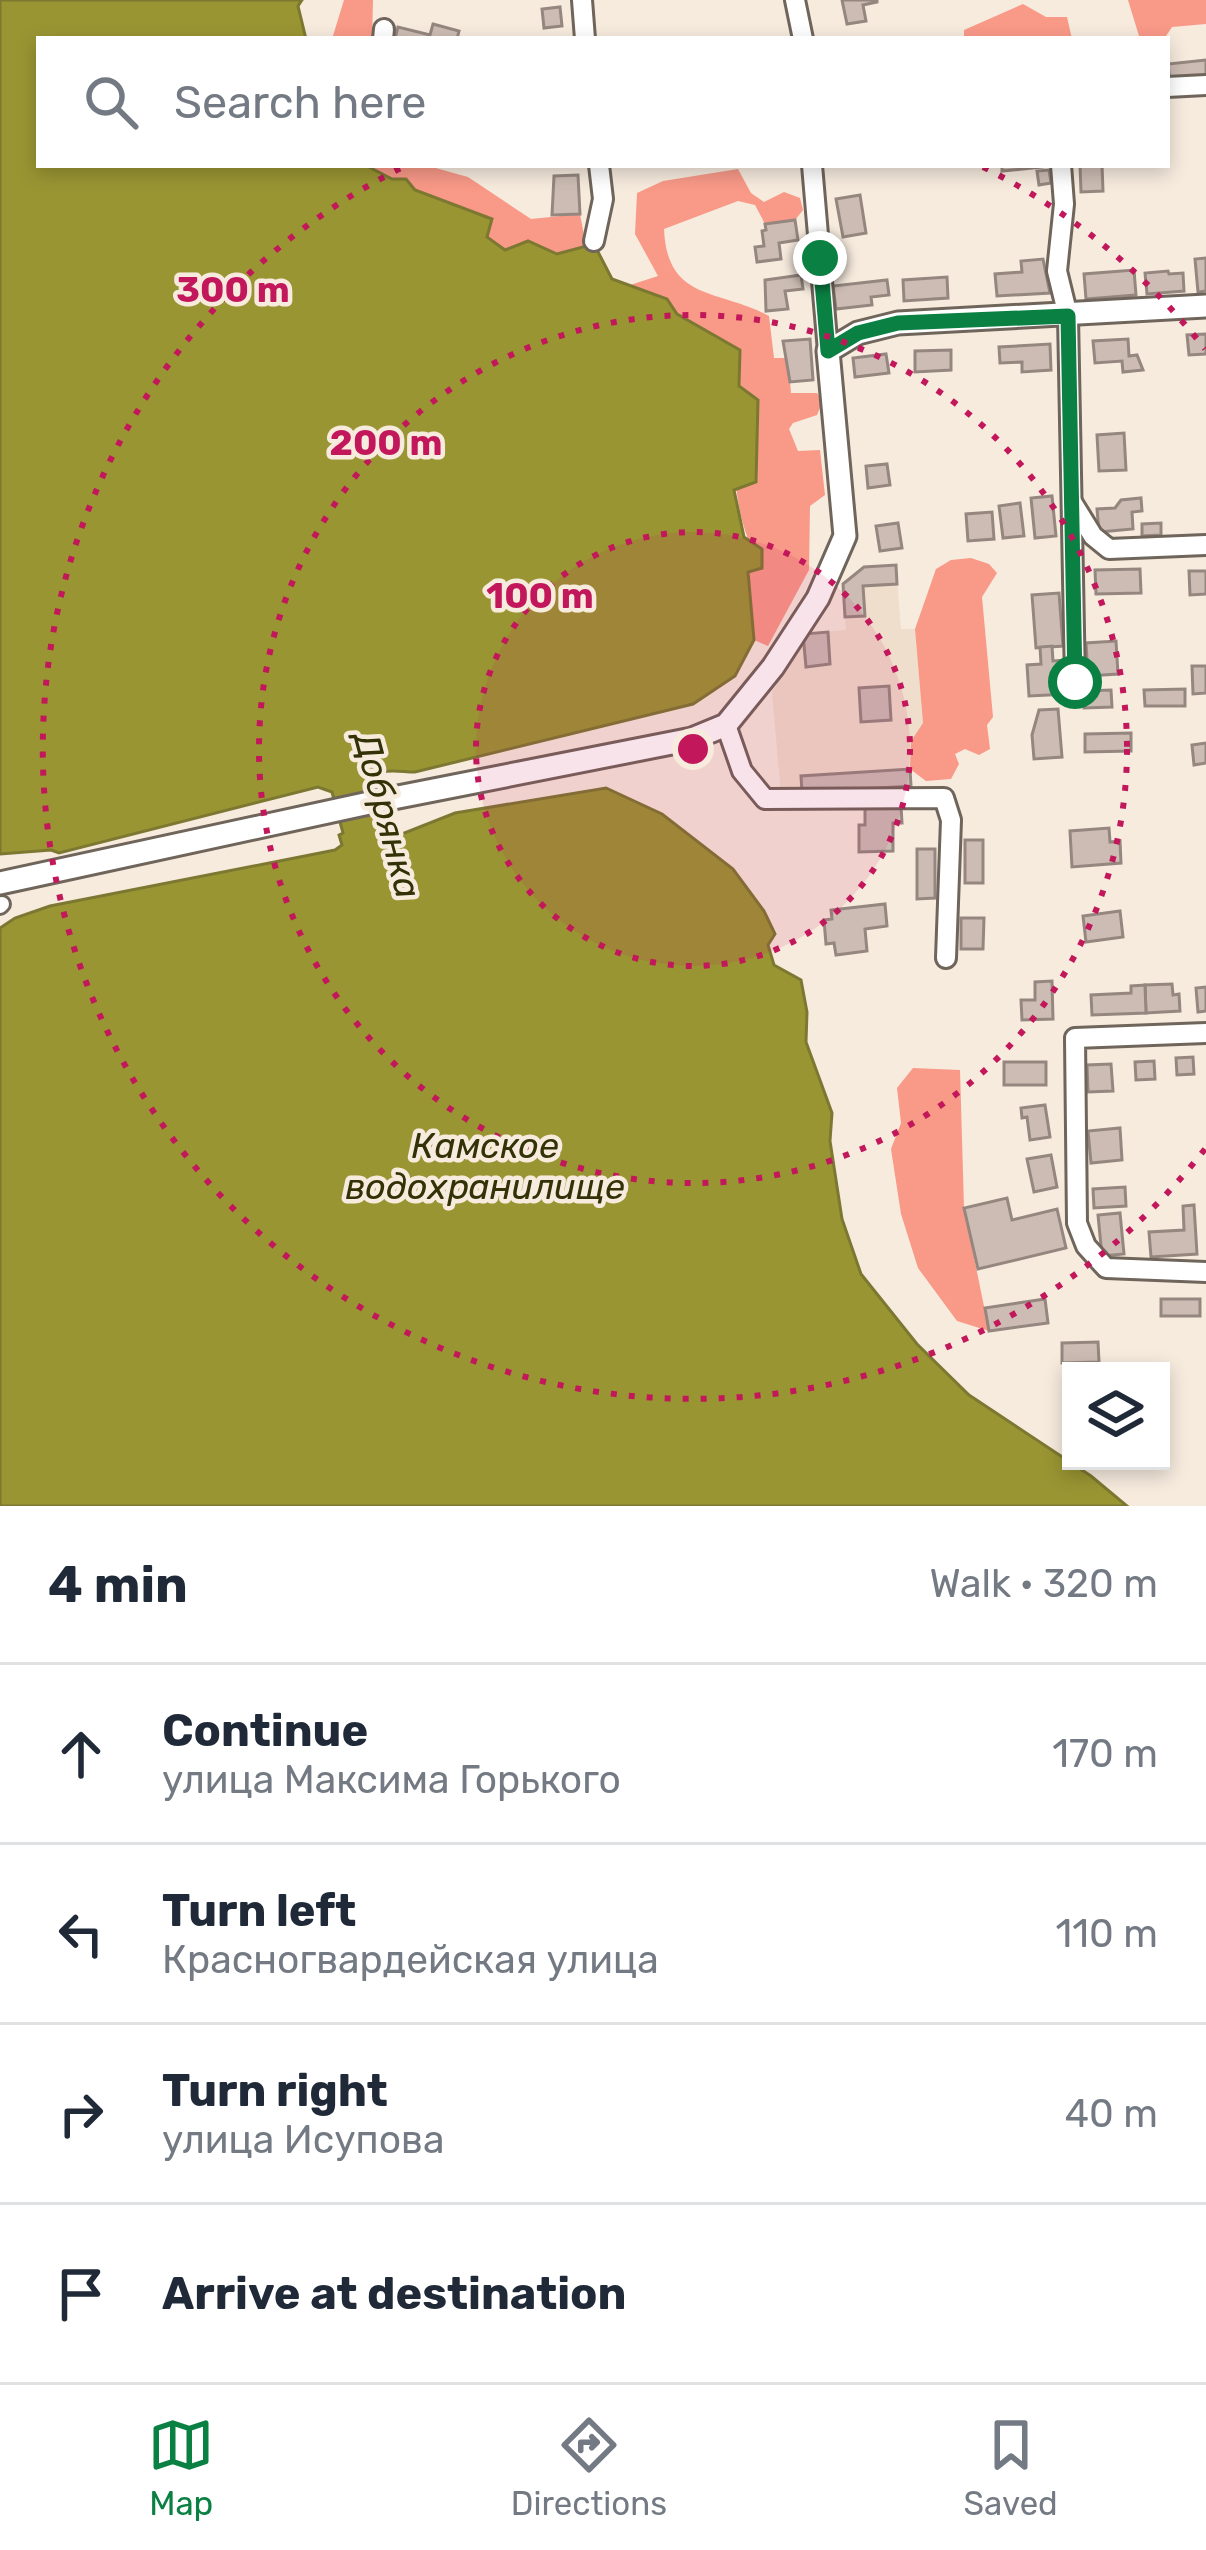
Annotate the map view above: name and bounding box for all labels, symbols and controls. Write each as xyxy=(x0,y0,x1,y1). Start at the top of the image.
search box xyxy=(36,36,1170,168)
icon: search xyxy=(78,69,144,135)
text: Search here xyxy=(174,76,426,129)
route end xyxy=(793,231,847,285)
text: 300 m xyxy=(176,268,290,311)
text: 200 m xyxy=(329,421,443,464)
text: 100 m xyxy=(486,574,594,617)
route start xyxy=(1048,655,1102,709)
water label: Добрянка xyxy=(344,725,430,903)
centre of rings xyxy=(672,728,714,770)
water label: Камское водохранилище xyxy=(345,1124,625,1208)
map controls xyxy=(1062,1362,1170,1470)
button: layers xyxy=(1062,1362,1170,1470)
text: 4 min xyxy=(48,1554,188,1615)
text: Walk · 320 m xyxy=(930,1561,1158,1607)
text: Continue xyxy=(162,1704,368,1757)
icon: ahead xyxy=(48,1721,114,1787)
text: 170 m xyxy=(1052,1731,1158,1777)
text: улица Максима Горького xyxy=(162,1757,621,1803)
text: Turn left xyxy=(162,1884,356,1937)
icon: left xyxy=(48,1901,114,1967)
text: 110 m xyxy=(1056,1911,1158,1957)
text: Красногвардейская улица xyxy=(162,1937,659,1983)
text: Turn right xyxy=(162,2064,388,2117)
icon: right xyxy=(48,2081,114,2147)
text: 40 m xyxy=(1065,2091,1158,2137)
text: улица Исупова xyxy=(162,2117,444,2163)
icon: arrive xyxy=(48,2261,114,2327)
text: Arrive at destination xyxy=(162,2267,627,2320)
tab: Map xyxy=(148,2412,214,2523)
tab: Directions xyxy=(511,2412,667,2523)
tab: Saved xyxy=(964,2412,1058,2523)

